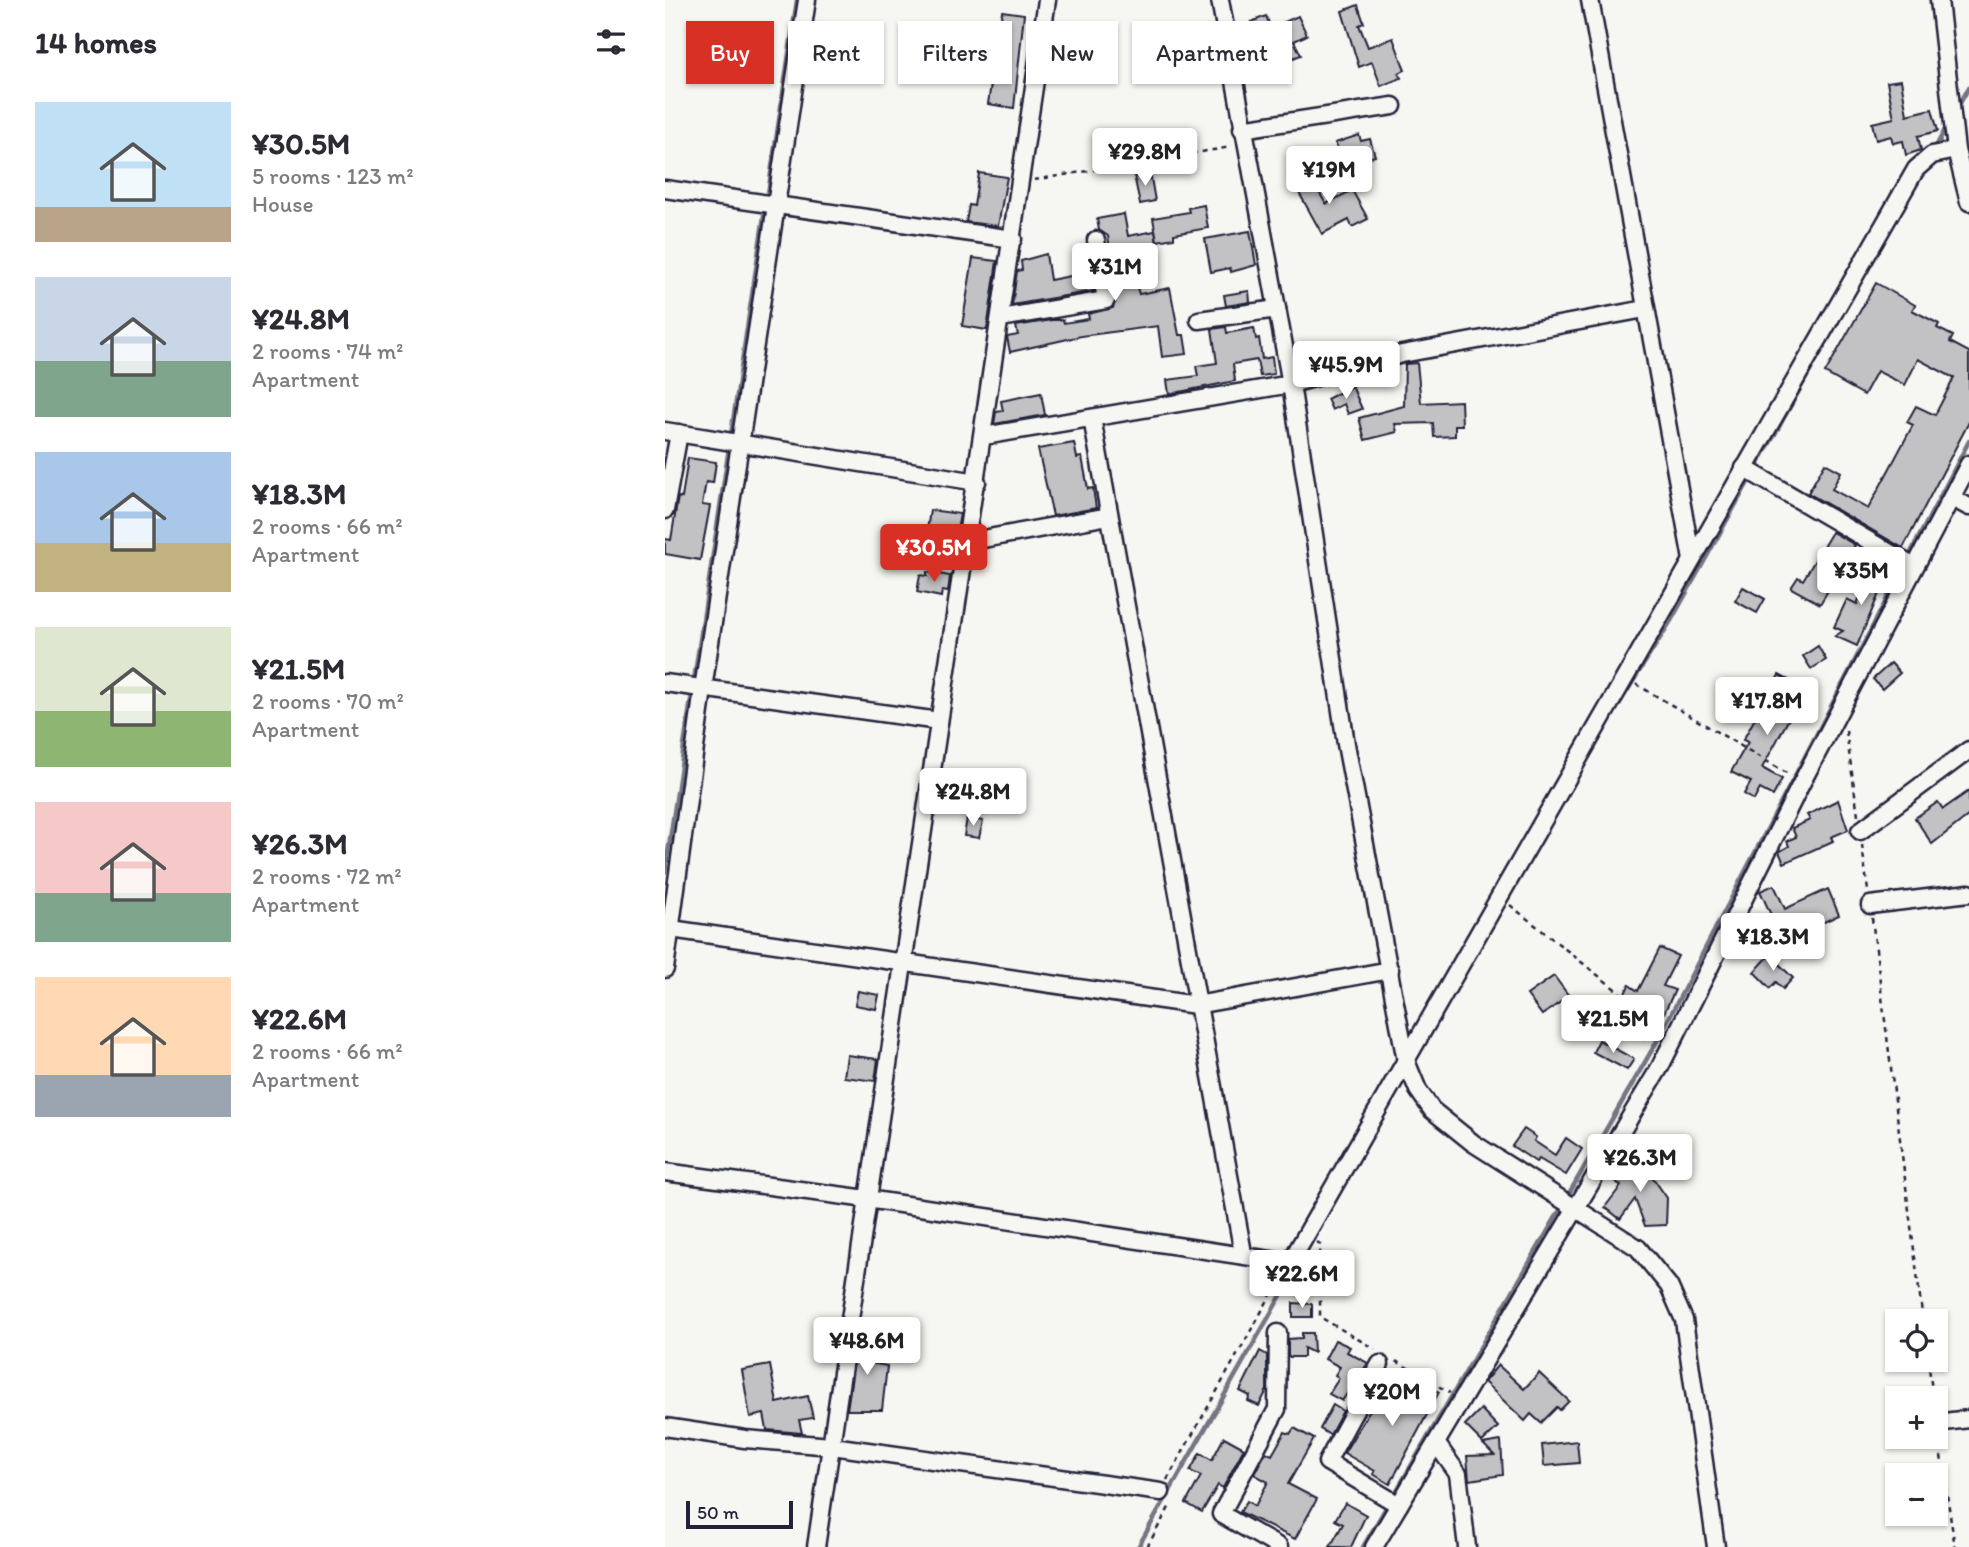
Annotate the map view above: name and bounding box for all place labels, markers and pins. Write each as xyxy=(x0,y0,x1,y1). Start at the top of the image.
pin: ¥29.8M xyxy=(1088,128,1202,188)
pin: ¥19M xyxy=(1288,146,1370,206)
pin: ¥31M xyxy=(1074,244,1156,303)
pin: ¥45.9M xyxy=(1289,342,1403,401)
pin: ¥30.5M xyxy=(877,524,991,584)
pin: ¥35M xyxy=(1820,548,1902,607)
pin: ¥17.8M xyxy=(1710,678,1824,737)
pin: ¥24.8M xyxy=(916,768,1030,828)
pin: ¥18.3M xyxy=(1716,914,1830,973)
pin: ¥21.5M xyxy=(1556,996,1670,1055)
pin: ¥26.3M xyxy=(1583,1134,1697,1194)
pin: ¥22.6M xyxy=(1245,1250,1359,1310)
pin: ¥48.6M xyxy=(810,1318,924,1377)
pin: ¥20M xyxy=(1351,1368,1433,1428)

